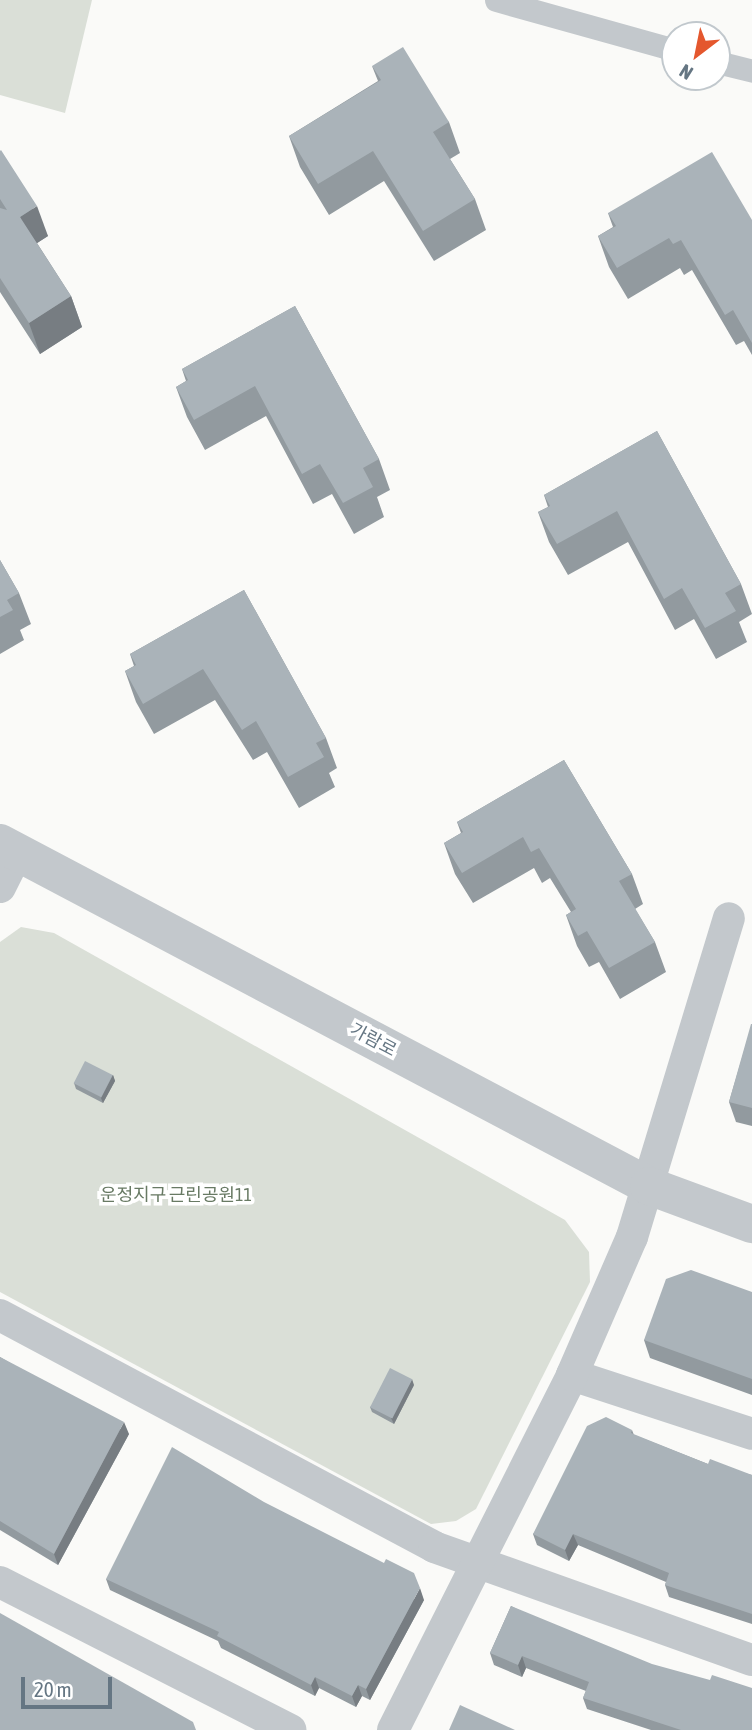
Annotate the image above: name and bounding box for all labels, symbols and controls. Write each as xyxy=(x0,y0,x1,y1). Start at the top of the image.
north arrow xyxy=(661,21,731,91)
text: N xyxy=(675,60,697,84)
street label: 가람로 xyxy=(346,1019,400,1061)
park label: 운정지구 근린공원11 xyxy=(100,1184,252,1206)
scale bar xyxy=(24,1664,116,1708)
text: 20 m xyxy=(34,1677,72,1701)

